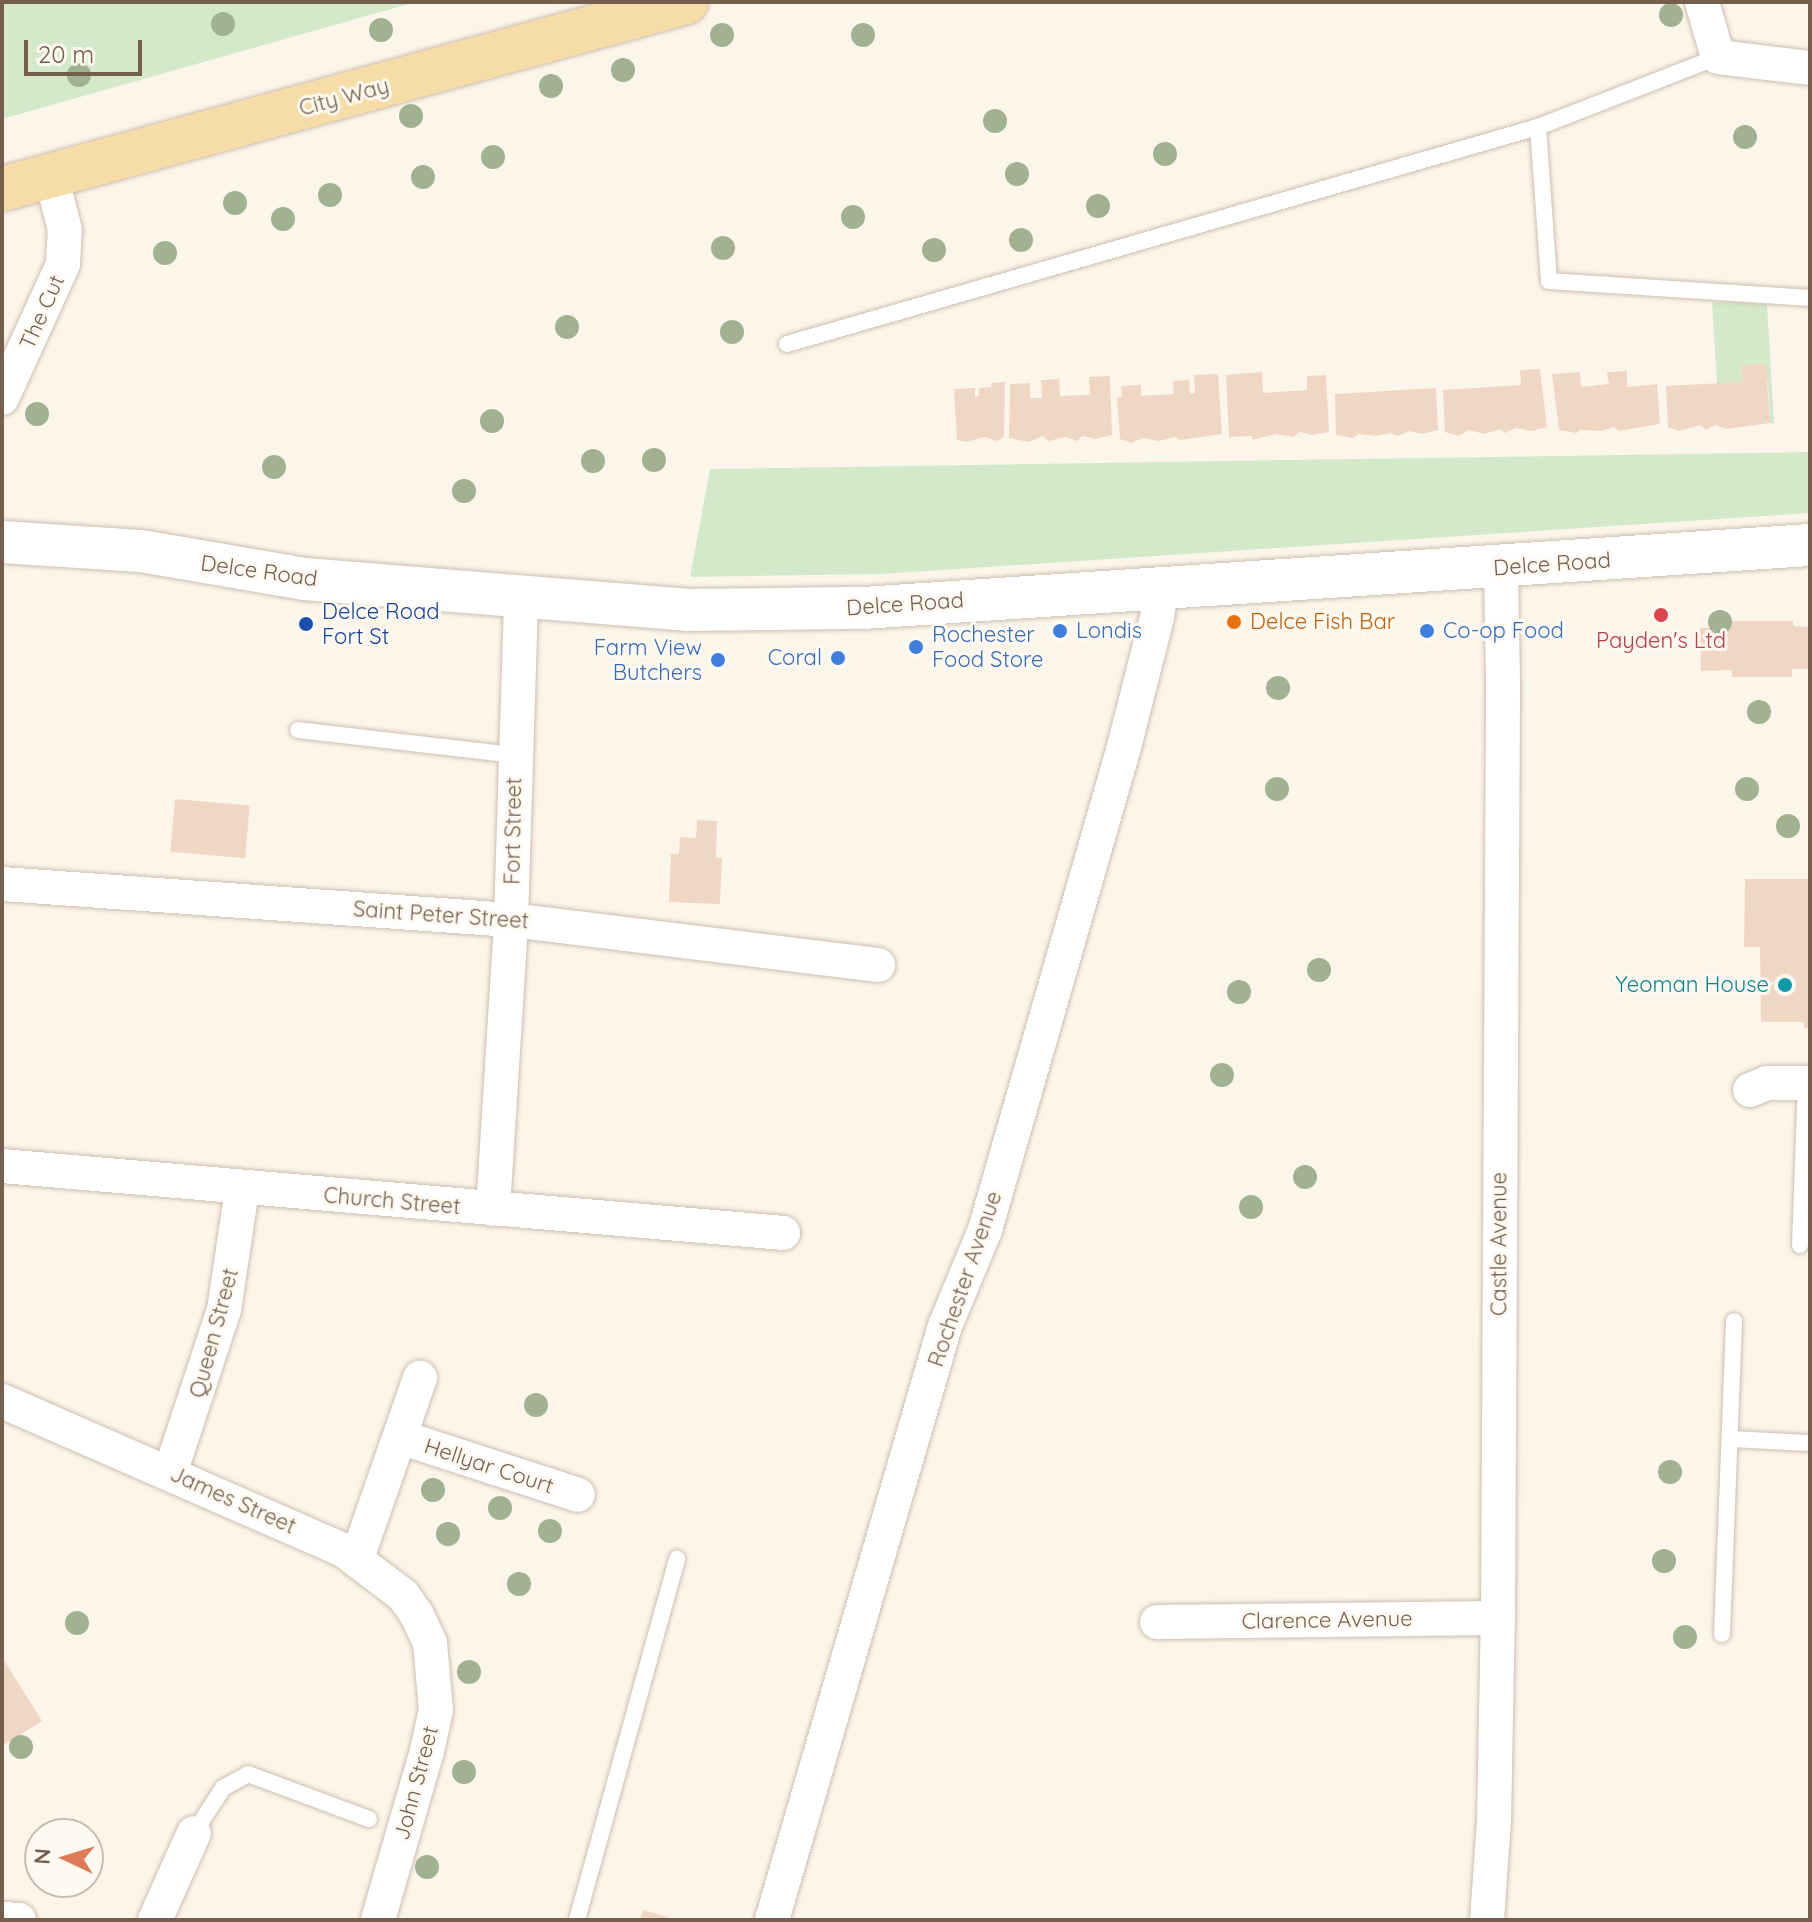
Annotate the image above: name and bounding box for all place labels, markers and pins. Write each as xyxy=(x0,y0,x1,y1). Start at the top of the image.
place label: Delce Road Fort St xyxy=(322,598,440,650)
marker: Payden's Ltd xyxy=(1652,606,1670,624)
place label: Delce Fish Bar xyxy=(1250,609,1395,635)
marker: Delce Fish Bar xyxy=(1225,613,1243,631)
marker: Delce Road Fort St xyxy=(297,615,315,633)
place label: Londis xyxy=(1076,618,1142,644)
place label: Co-op Food xyxy=(1443,618,1564,644)
place label: Rochester Food Store xyxy=(932,621,1043,672)
marker: Londis xyxy=(1051,622,1069,640)
marker: Co-op Food xyxy=(1418,622,1436,640)
place label: Payden's Ltd xyxy=(1596,628,1726,654)
place label: Farm View Butchers xyxy=(594,634,702,686)
marker: Rochester Food Store xyxy=(907,638,925,656)
place label: Coral xyxy=(768,645,822,671)
marker: Coral xyxy=(829,649,847,667)
marker: Farm View Butchers xyxy=(709,651,727,669)
place label: Yeoman House xyxy=(1615,972,1769,998)
marker: Yeoman House xyxy=(1776,976,1794,994)

